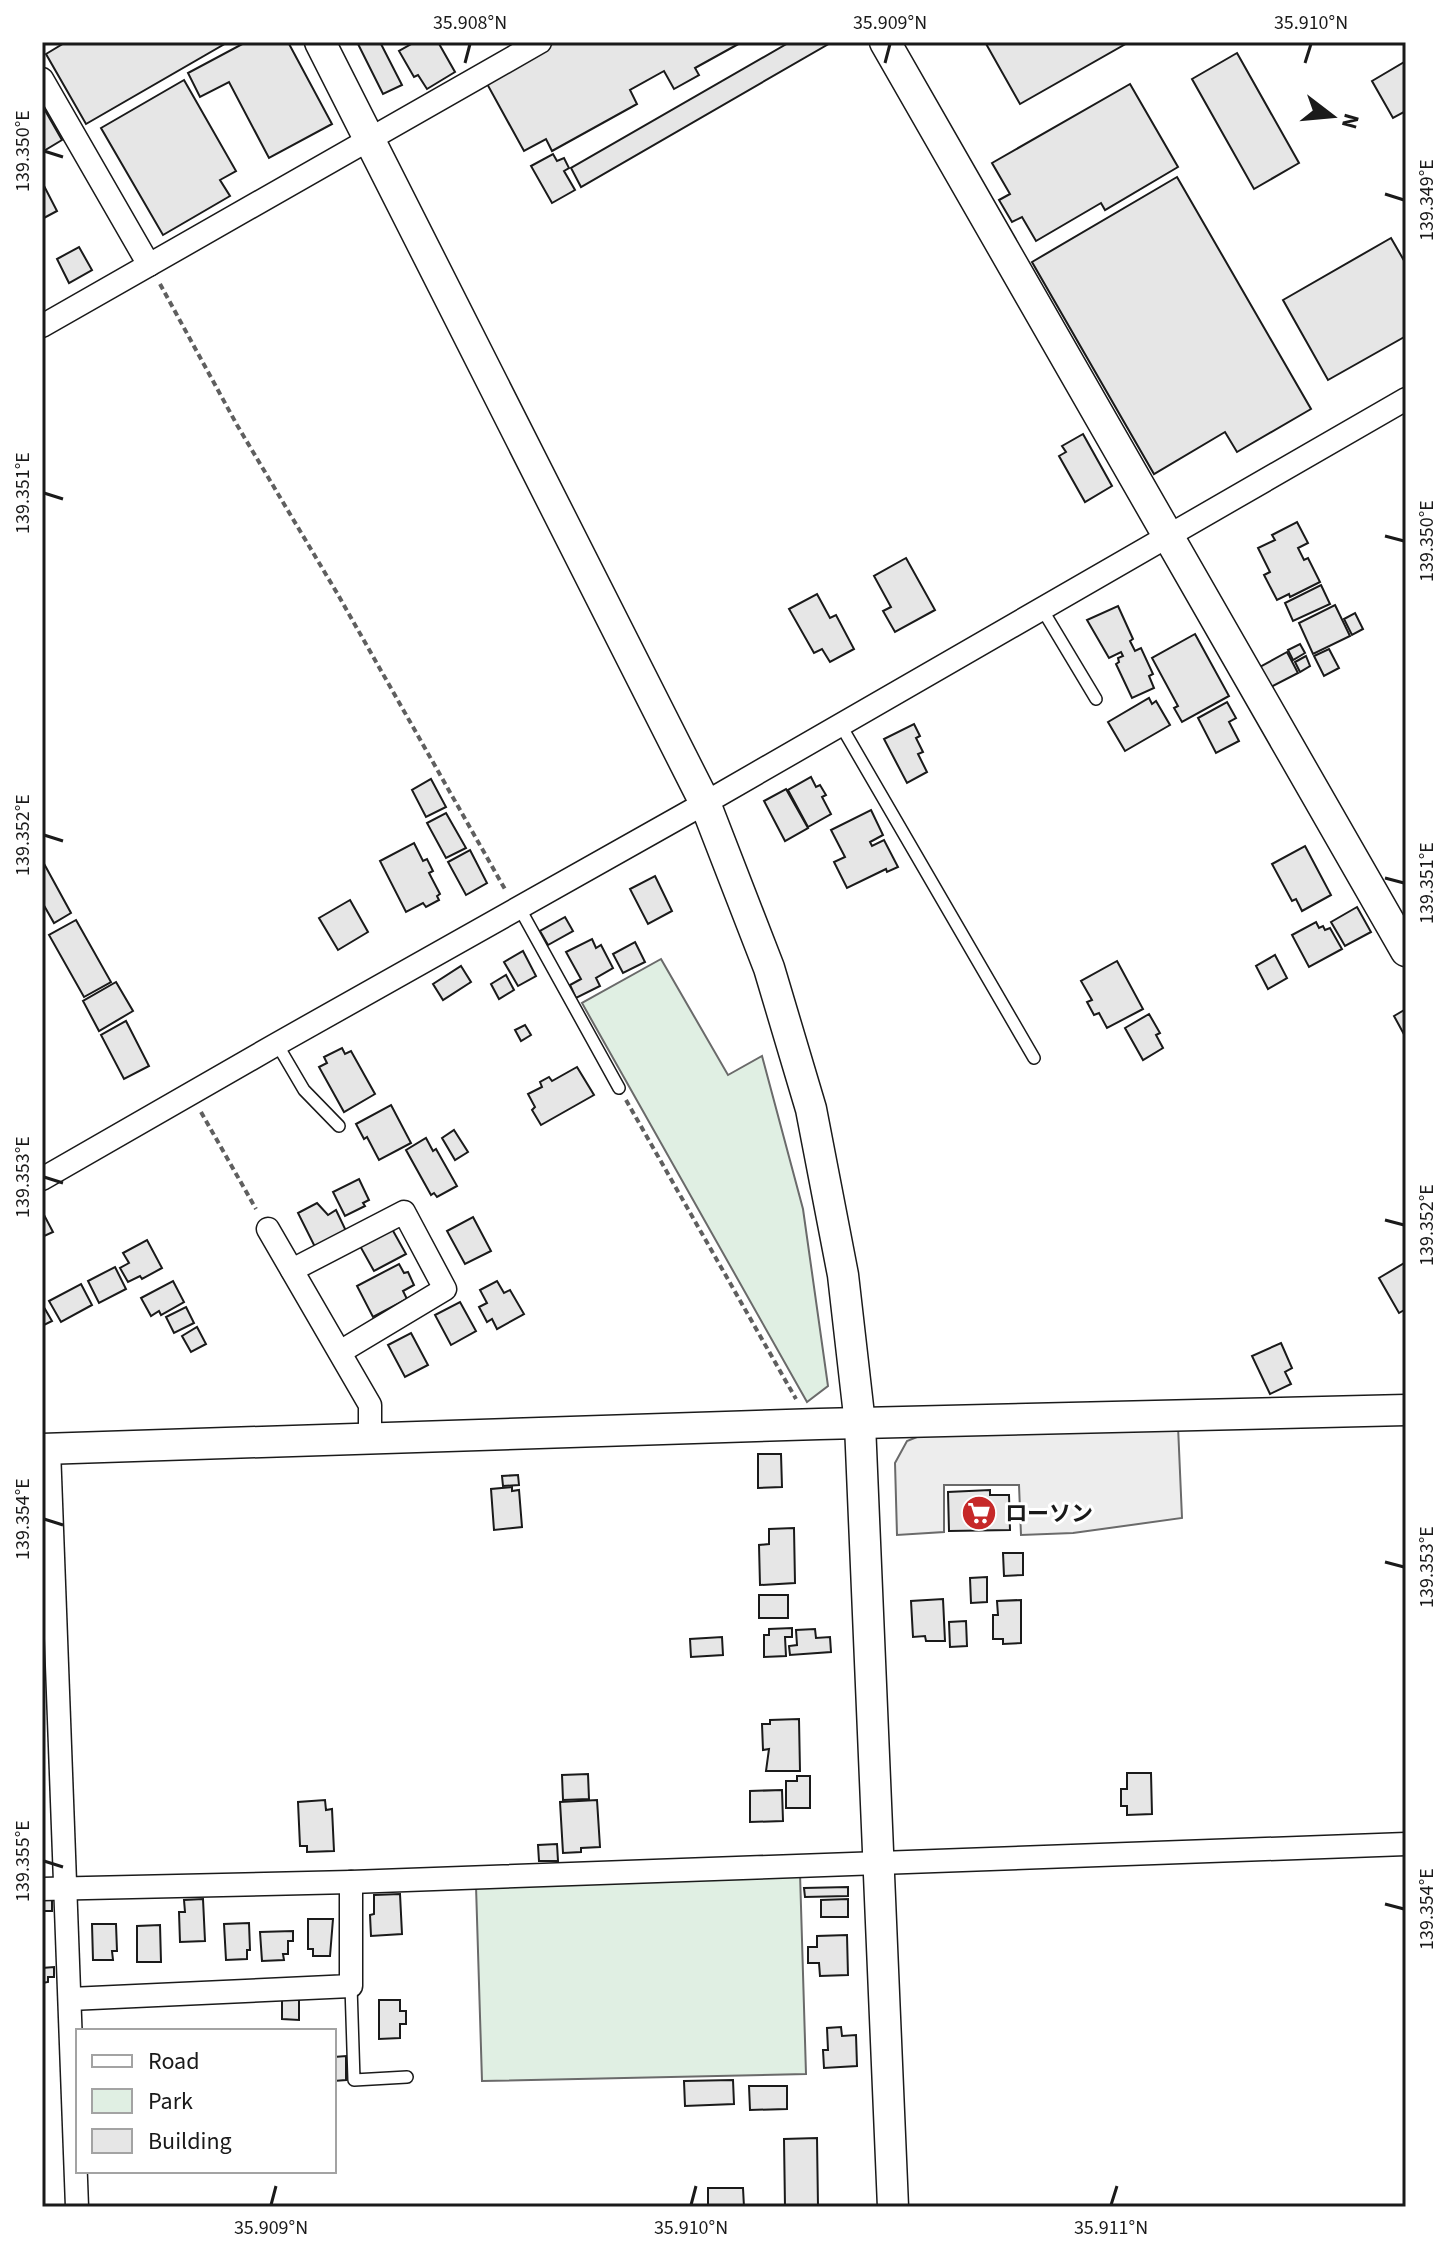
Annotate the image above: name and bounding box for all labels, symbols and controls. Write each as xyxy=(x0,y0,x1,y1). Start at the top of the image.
text: 35.908°N xyxy=(433,9,507,37)
text: 35.909°N xyxy=(853,9,927,37)
text: 35.910°N xyxy=(1274,9,1348,37)
north arrow xyxy=(1292,76,1372,156)
text: 139.350°E xyxy=(9,110,37,192)
text: N xyxy=(1333,110,1368,133)
text: 139.349°E xyxy=(1413,159,1441,241)
text: 139.351°E xyxy=(9,452,37,534)
text: 139.350°E xyxy=(1413,500,1441,582)
text: 139.352°E xyxy=(9,794,37,876)
text: 139.351°E xyxy=(1413,842,1441,924)
text: 139.353°E xyxy=(9,1136,37,1218)
text: 139.352°E xyxy=(1413,1184,1441,1266)
text: 139.354°E xyxy=(9,1478,37,1560)
supermarket icon: ローソン xyxy=(960,1494,998,1532)
place label: ローソン xyxy=(1005,1498,1093,1530)
text: 139.353°E xyxy=(1413,1526,1441,1608)
text: 139.355°E xyxy=(9,1820,37,1902)
text: 139.354°E xyxy=(1413,1868,1441,1950)
legend xyxy=(76,2029,336,2173)
text: Road xyxy=(148,2044,200,2079)
text: Park xyxy=(148,2084,193,2119)
text: Building xyxy=(148,2124,232,2159)
text: 35.909°N xyxy=(234,2214,308,2242)
text: 35.910°N xyxy=(654,2214,728,2242)
text: 35.911°N xyxy=(1074,2214,1148,2242)

